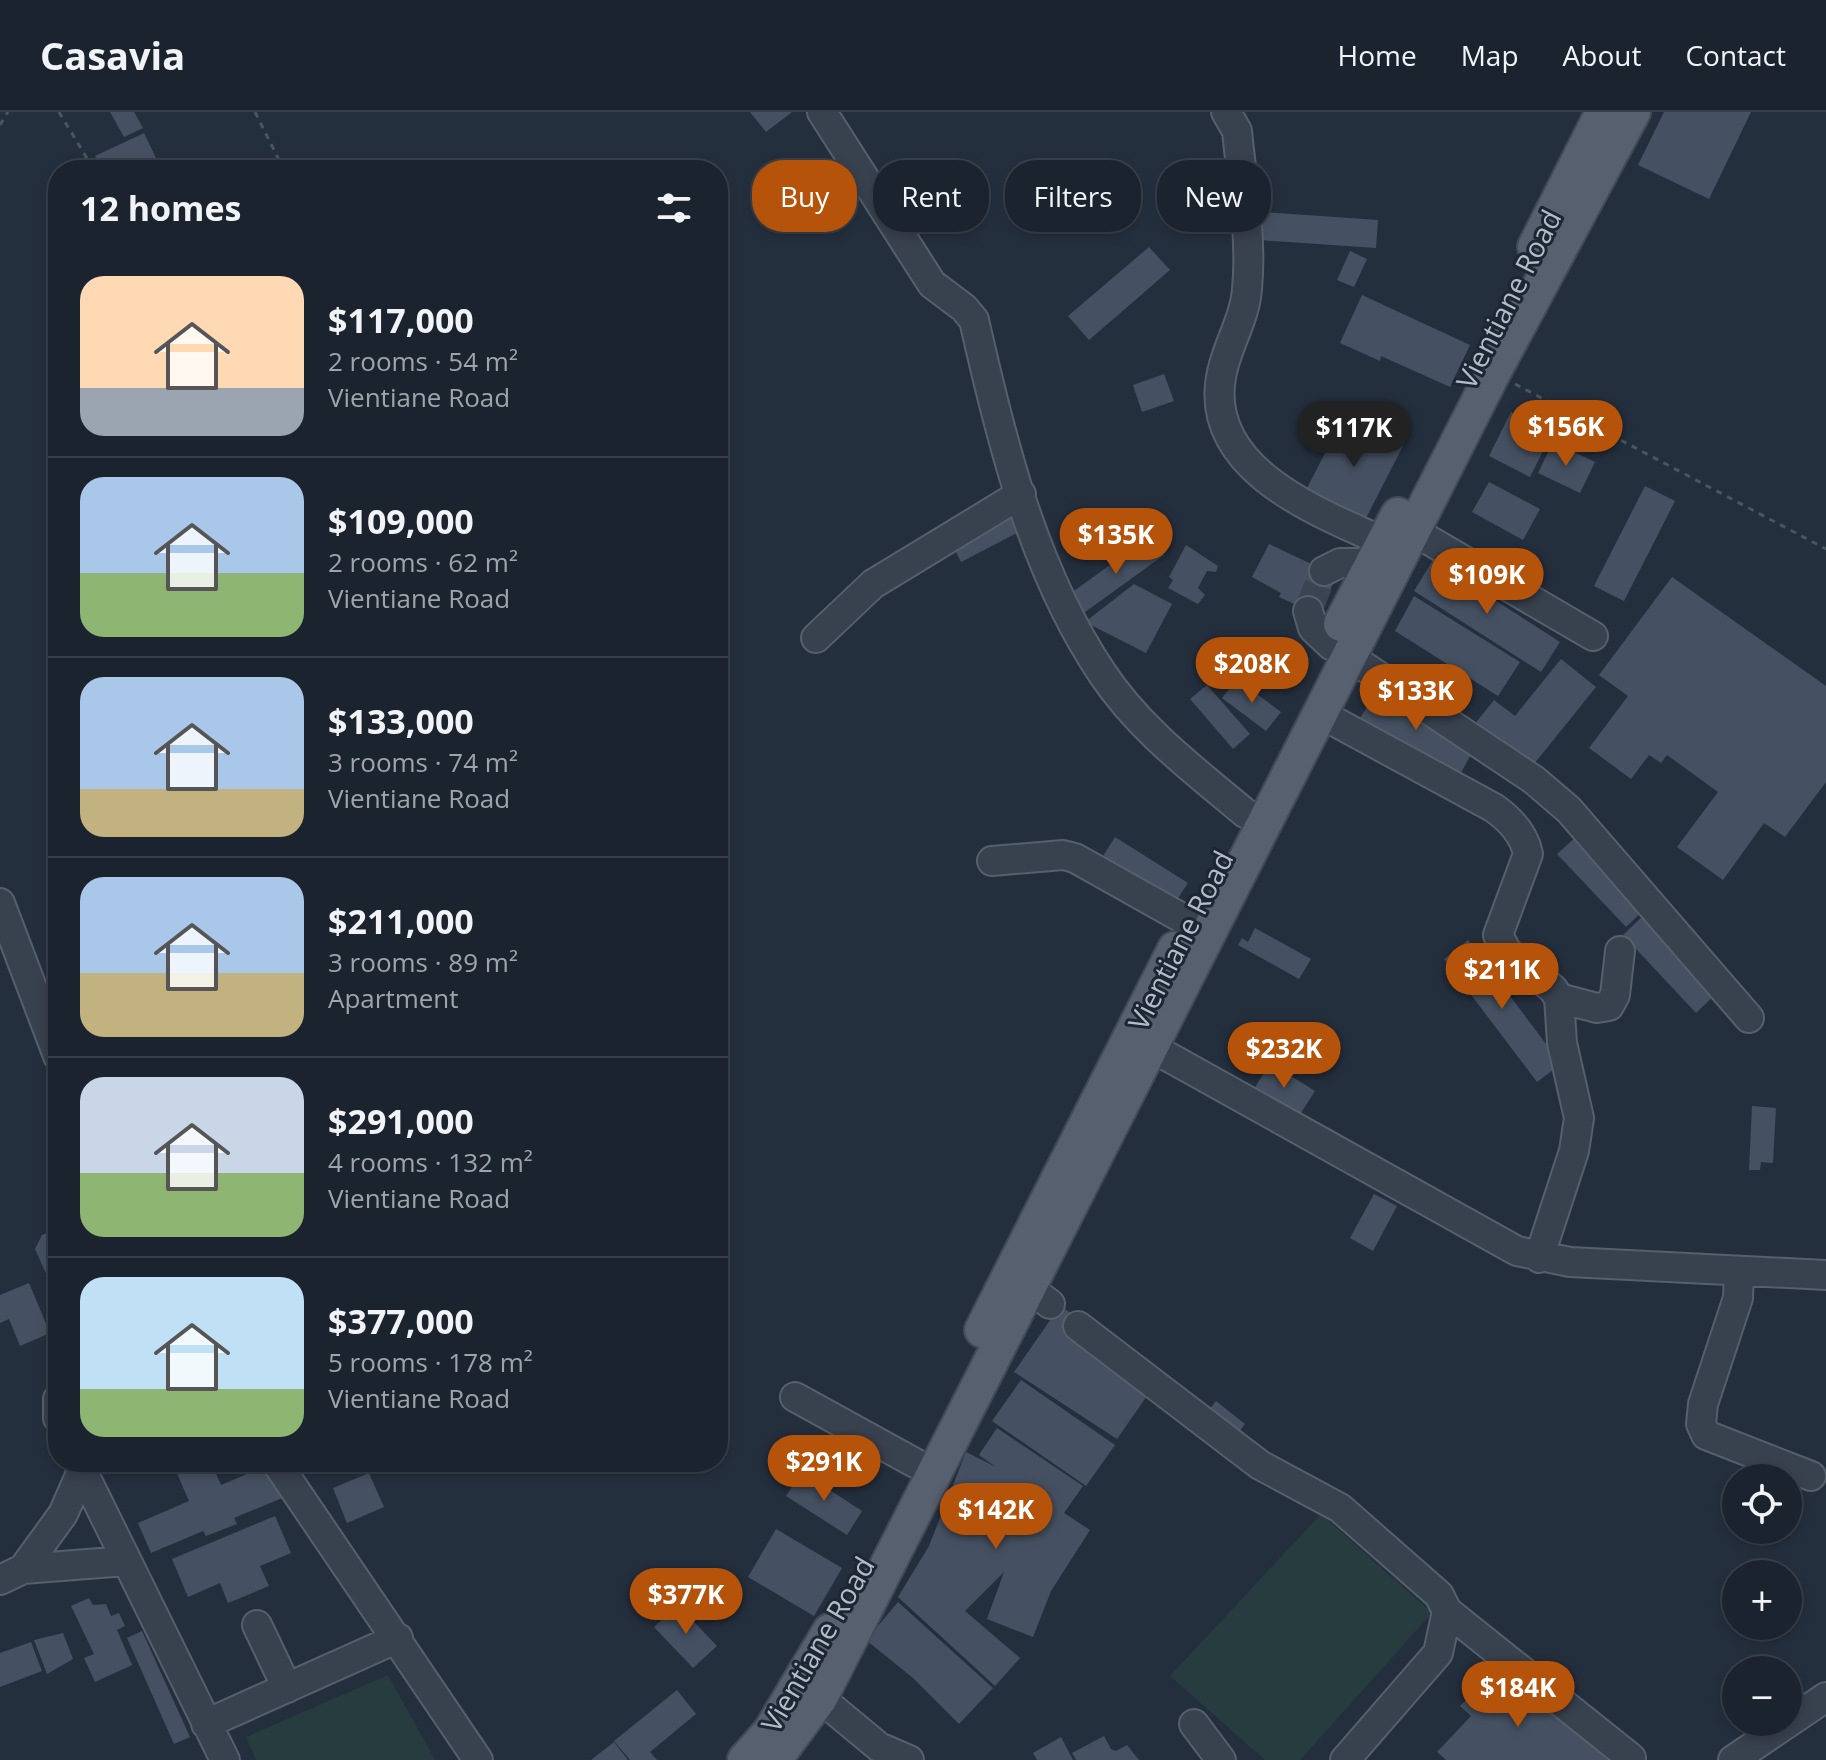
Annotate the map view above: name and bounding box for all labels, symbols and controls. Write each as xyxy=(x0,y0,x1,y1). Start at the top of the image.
text: Casavia xyxy=(40,29,185,81)
text: Home xyxy=(1338,36,1417,74)
text: Map xyxy=(1461,36,1519,74)
text: About xyxy=(1563,36,1641,74)
text: Contact xyxy=(1685,36,1786,74)
chip: Buy xyxy=(752,160,857,232)
chip: Rent xyxy=(873,160,989,232)
chip: Filters xyxy=(1005,160,1141,232)
chip: New xyxy=(1157,160,1271,232)
text: 12 homes xyxy=(80,185,241,231)
icon: filters xyxy=(652,186,696,230)
street label: Vientiane Road xyxy=(1447,203,1569,395)
text: $117,000 xyxy=(328,297,474,343)
icon: home xyxy=(144,308,240,404)
text: 2 rooms · 54 m² xyxy=(328,343,518,379)
text: Vientiane Road xyxy=(328,379,510,415)
pin: $156K xyxy=(1510,400,1622,468)
pin: $117K xyxy=(1298,401,1410,469)
text: $156K xyxy=(1528,408,1604,444)
text: $117K xyxy=(1316,409,1392,445)
text: $109,000 xyxy=(328,498,474,544)
pin: $135K xyxy=(1060,508,1172,576)
icon: home xyxy=(144,509,240,605)
text: $135K xyxy=(1078,516,1154,552)
text: 2 rooms · 62 m² xyxy=(328,544,518,580)
pin: $109K xyxy=(1431,548,1543,616)
text: $109K xyxy=(1449,556,1525,592)
text: Vientiane Road xyxy=(328,580,510,616)
pin: $208K xyxy=(1196,637,1308,705)
text: $208K xyxy=(1214,645,1290,681)
pin: $133K xyxy=(1360,664,1472,732)
text: $133K xyxy=(1378,672,1454,708)
text: $133,000 xyxy=(328,698,474,744)
icon: home xyxy=(144,709,240,805)
text: 3 rooms · 74 m² xyxy=(328,744,518,780)
text: Vientiane Road xyxy=(328,780,510,816)
street label: Vientiane Road xyxy=(1119,844,1241,1036)
text: $211,000 xyxy=(328,898,474,944)
icon: home xyxy=(144,909,240,1005)
pin: $211K xyxy=(1446,943,1558,1011)
text: 3 rooms · 89 m² xyxy=(328,944,518,980)
text: $211K xyxy=(1464,951,1540,987)
text: Apartment xyxy=(328,980,459,1016)
pin: $232K xyxy=(1228,1022,1340,1090)
text: $232K xyxy=(1246,1030,1322,1066)
text: $291,000 xyxy=(328,1098,474,1144)
icon: home xyxy=(144,1109,240,1205)
text: 4 rooms · 132 m² xyxy=(328,1144,533,1180)
text: Vientiane Road xyxy=(328,1180,510,1216)
text: $377,000 xyxy=(328,1298,474,1344)
icon: home xyxy=(144,1309,240,1405)
text: 5 rooms · 178 m² xyxy=(328,1344,533,1380)
text: Vientiane Road xyxy=(328,1380,510,1416)
pin: $291K xyxy=(768,1435,880,1503)
text: $291K xyxy=(786,1443,862,1479)
map controls xyxy=(1722,1464,1802,1736)
button: locate xyxy=(1722,1464,1802,1544)
pin: $142K xyxy=(940,1483,1052,1551)
text: $142K xyxy=(958,1491,1034,1527)
street label: Vientiane Road xyxy=(751,1550,883,1738)
button: + xyxy=(1722,1560,1802,1640)
pin: $377K xyxy=(630,1568,742,1636)
text: $377K xyxy=(648,1576,724,1612)
button: − xyxy=(1722,1656,1802,1736)
pin: $184K xyxy=(1462,1661,1574,1729)
text: $184K xyxy=(1480,1669,1556,1705)

